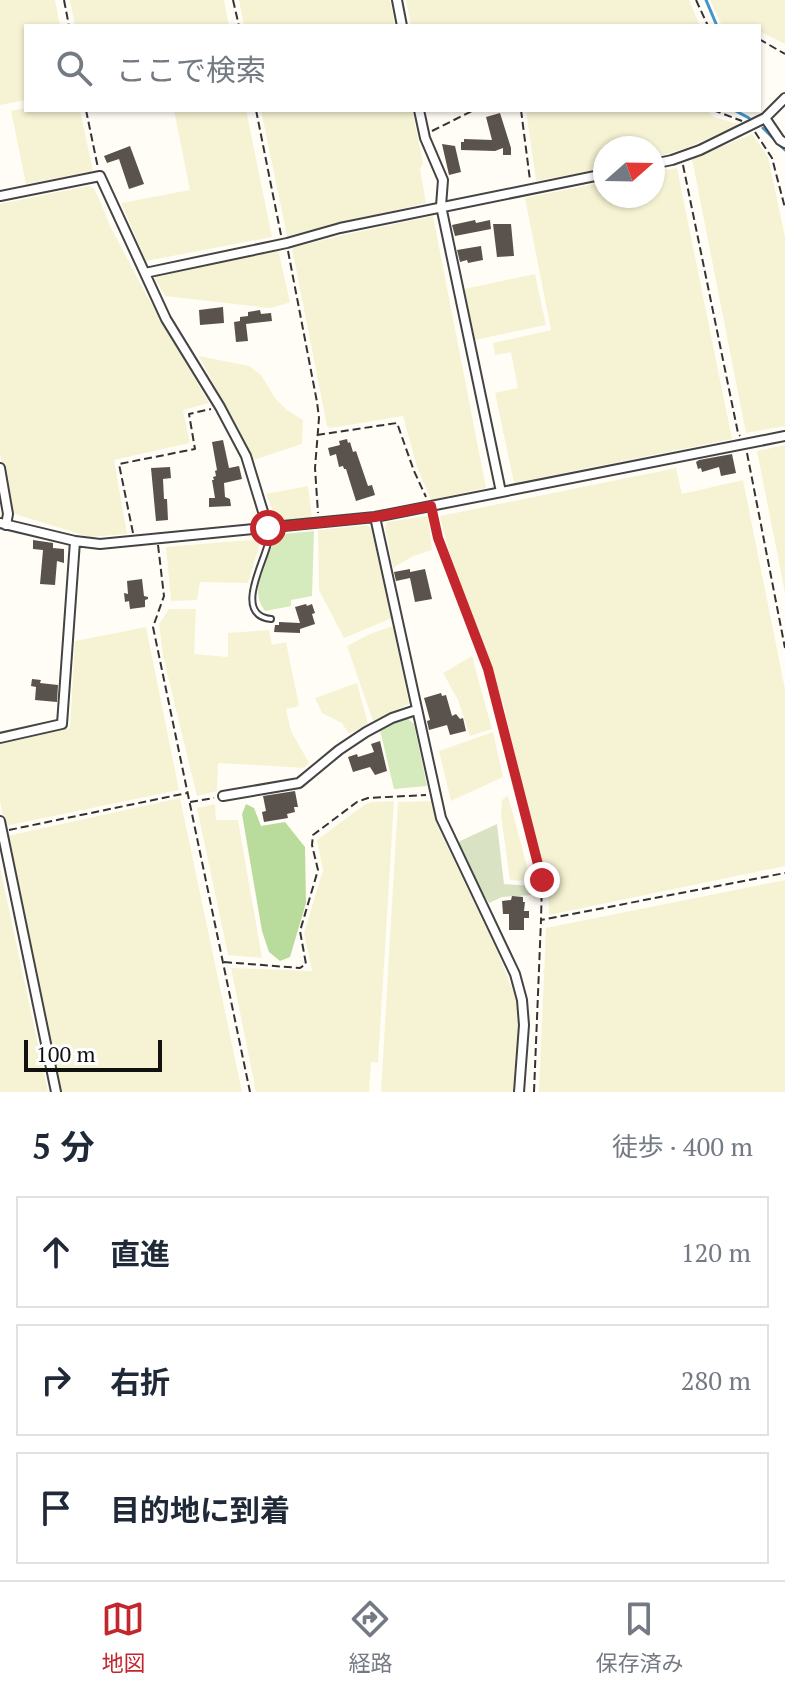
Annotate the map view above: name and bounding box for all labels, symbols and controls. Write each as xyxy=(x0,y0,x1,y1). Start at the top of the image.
search box xyxy=(24,24,761,112)
icon: search xyxy=(52,46,96,90)
text: ここで検索 xyxy=(116,50,266,90)
north arrow xyxy=(593,136,665,208)
route start xyxy=(250,510,286,546)
route end xyxy=(524,862,560,898)
scale bar xyxy=(24,1036,162,1072)
text: 100 m xyxy=(36,1039,96,1068)
text: 5 分 xyxy=(32,1124,94,1169)
text: 徒歩 · 400 m xyxy=(612,1129,753,1163)
icon: ahead xyxy=(34,1230,78,1274)
text: 直進 xyxy=(110,1234,170,1274)
text: 120 m xyxy=(681,1235,751,1269)
icon: right xyxy=(34,1358,78,1402)
text: 右折 xyxy=(110,1362,170,1402)
text: 280 m xyxy=(681,1363,751,1397)
icon: arrive xyxy=(34,1486,78,1530)
text: 目的地に到着 xyxy=(110,1490,290,1530)
tab: 地図 xyxy=(101,1597,146,1677)
tab: 経路 xyxy=(348,1597,393,1677)
tab: 保存済み xyxy=(595,1597,684,1677)

